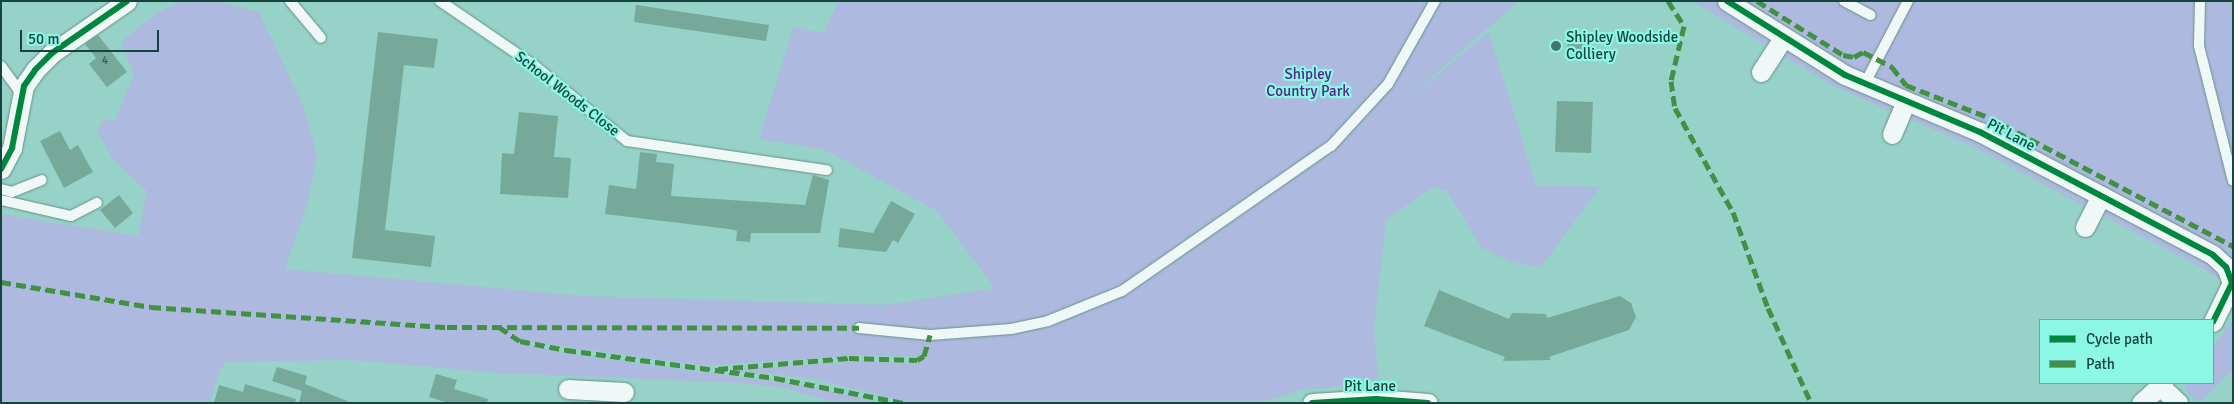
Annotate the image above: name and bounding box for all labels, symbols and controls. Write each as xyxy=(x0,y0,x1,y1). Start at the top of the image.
scale bar xyxy=(22,20,161,52)
place label: Shipley Woodside Colliery xyxy=(1566,28,1678,63)
text: 50 m xyxy=(28,30,59,48)
marker: Shipley Woodside Colliery xyxy=(1550,40,1562,52)
street label: School Woods Close xyxy=(511,48,623,140)
house number: 4 xyxy=(102,54,108,68)
park label: Shipley Country Park xyxy=(1266,65,1350,100)
street label: Pit Lane xyxy=(1984,115,2038,155)
legend xyxy=(2039,319,2214,384)
text: Cycle path xyxy=(2086,330,2153,348)
text: Path xyxy=(2086,355,2115,373)
street label: Pit Lane xyxy=(1344,378,1396,396)

